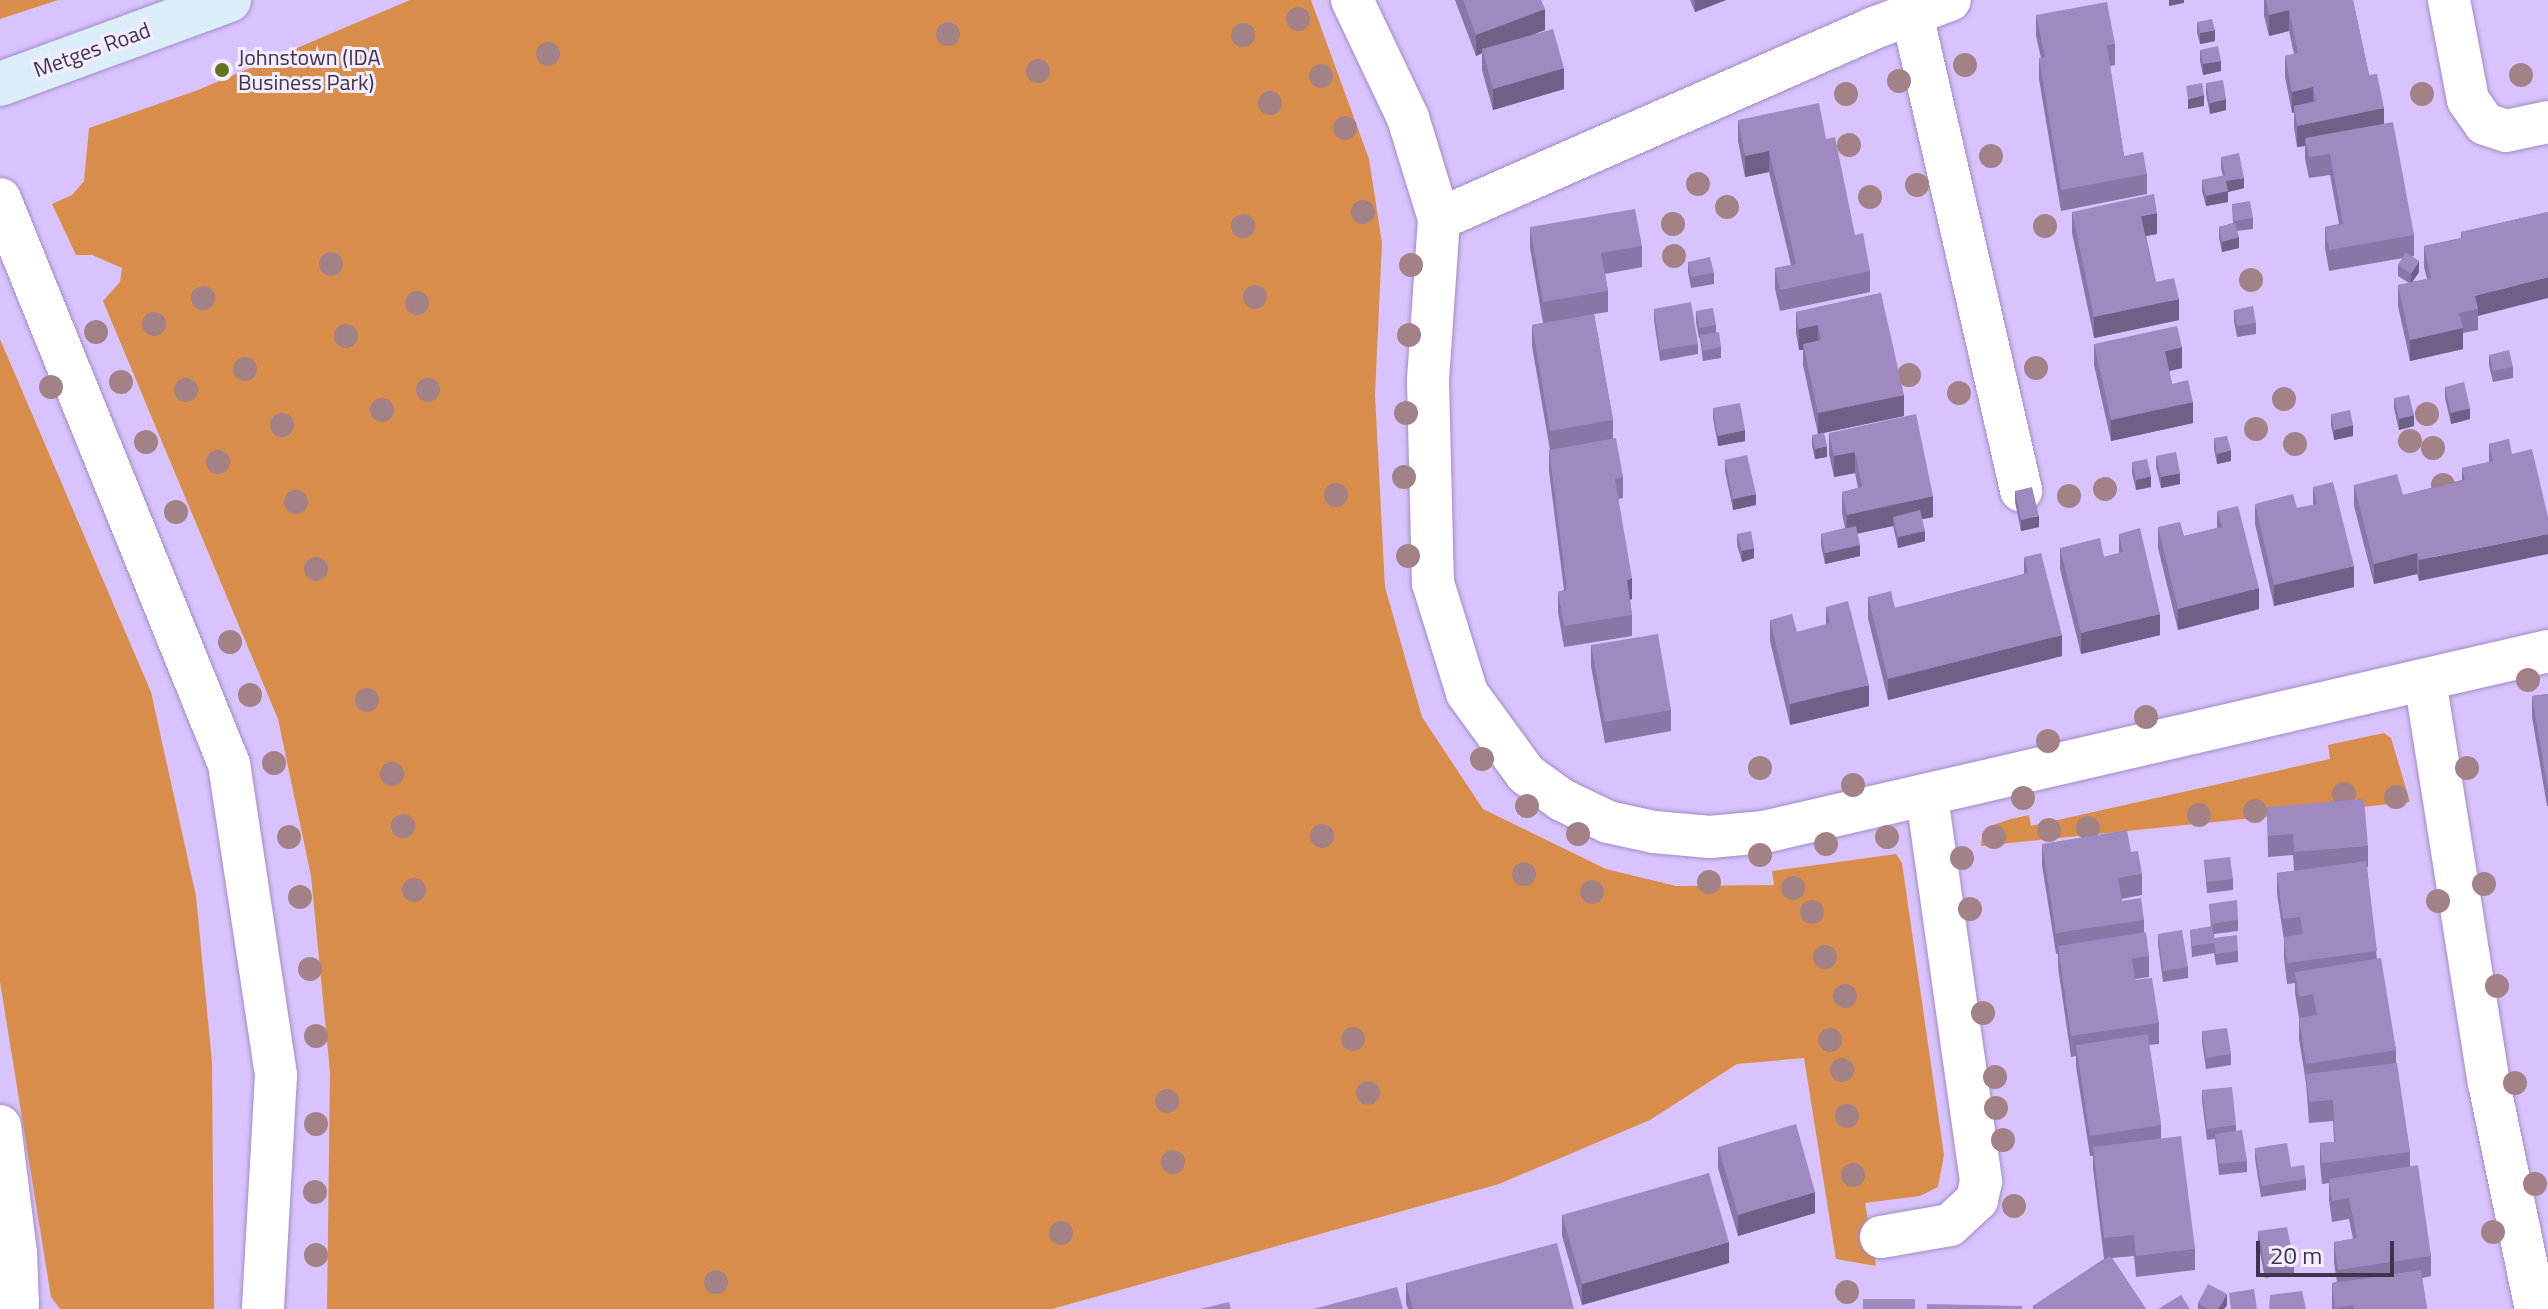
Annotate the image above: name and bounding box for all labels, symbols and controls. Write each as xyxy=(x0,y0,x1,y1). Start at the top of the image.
street label: Metges Road xyxy=(30,17,154,83)
place label: Johnstown (IDA Business Park) xyxy=(238,44,381,96)
marker: Johnstown (IDA Business Park) xyxy=(213,61,231,79)
scale bar xyxy=(2260,1225,2398,1275)
text: 20 m xyxy=(2270,1237,2322,1273)

